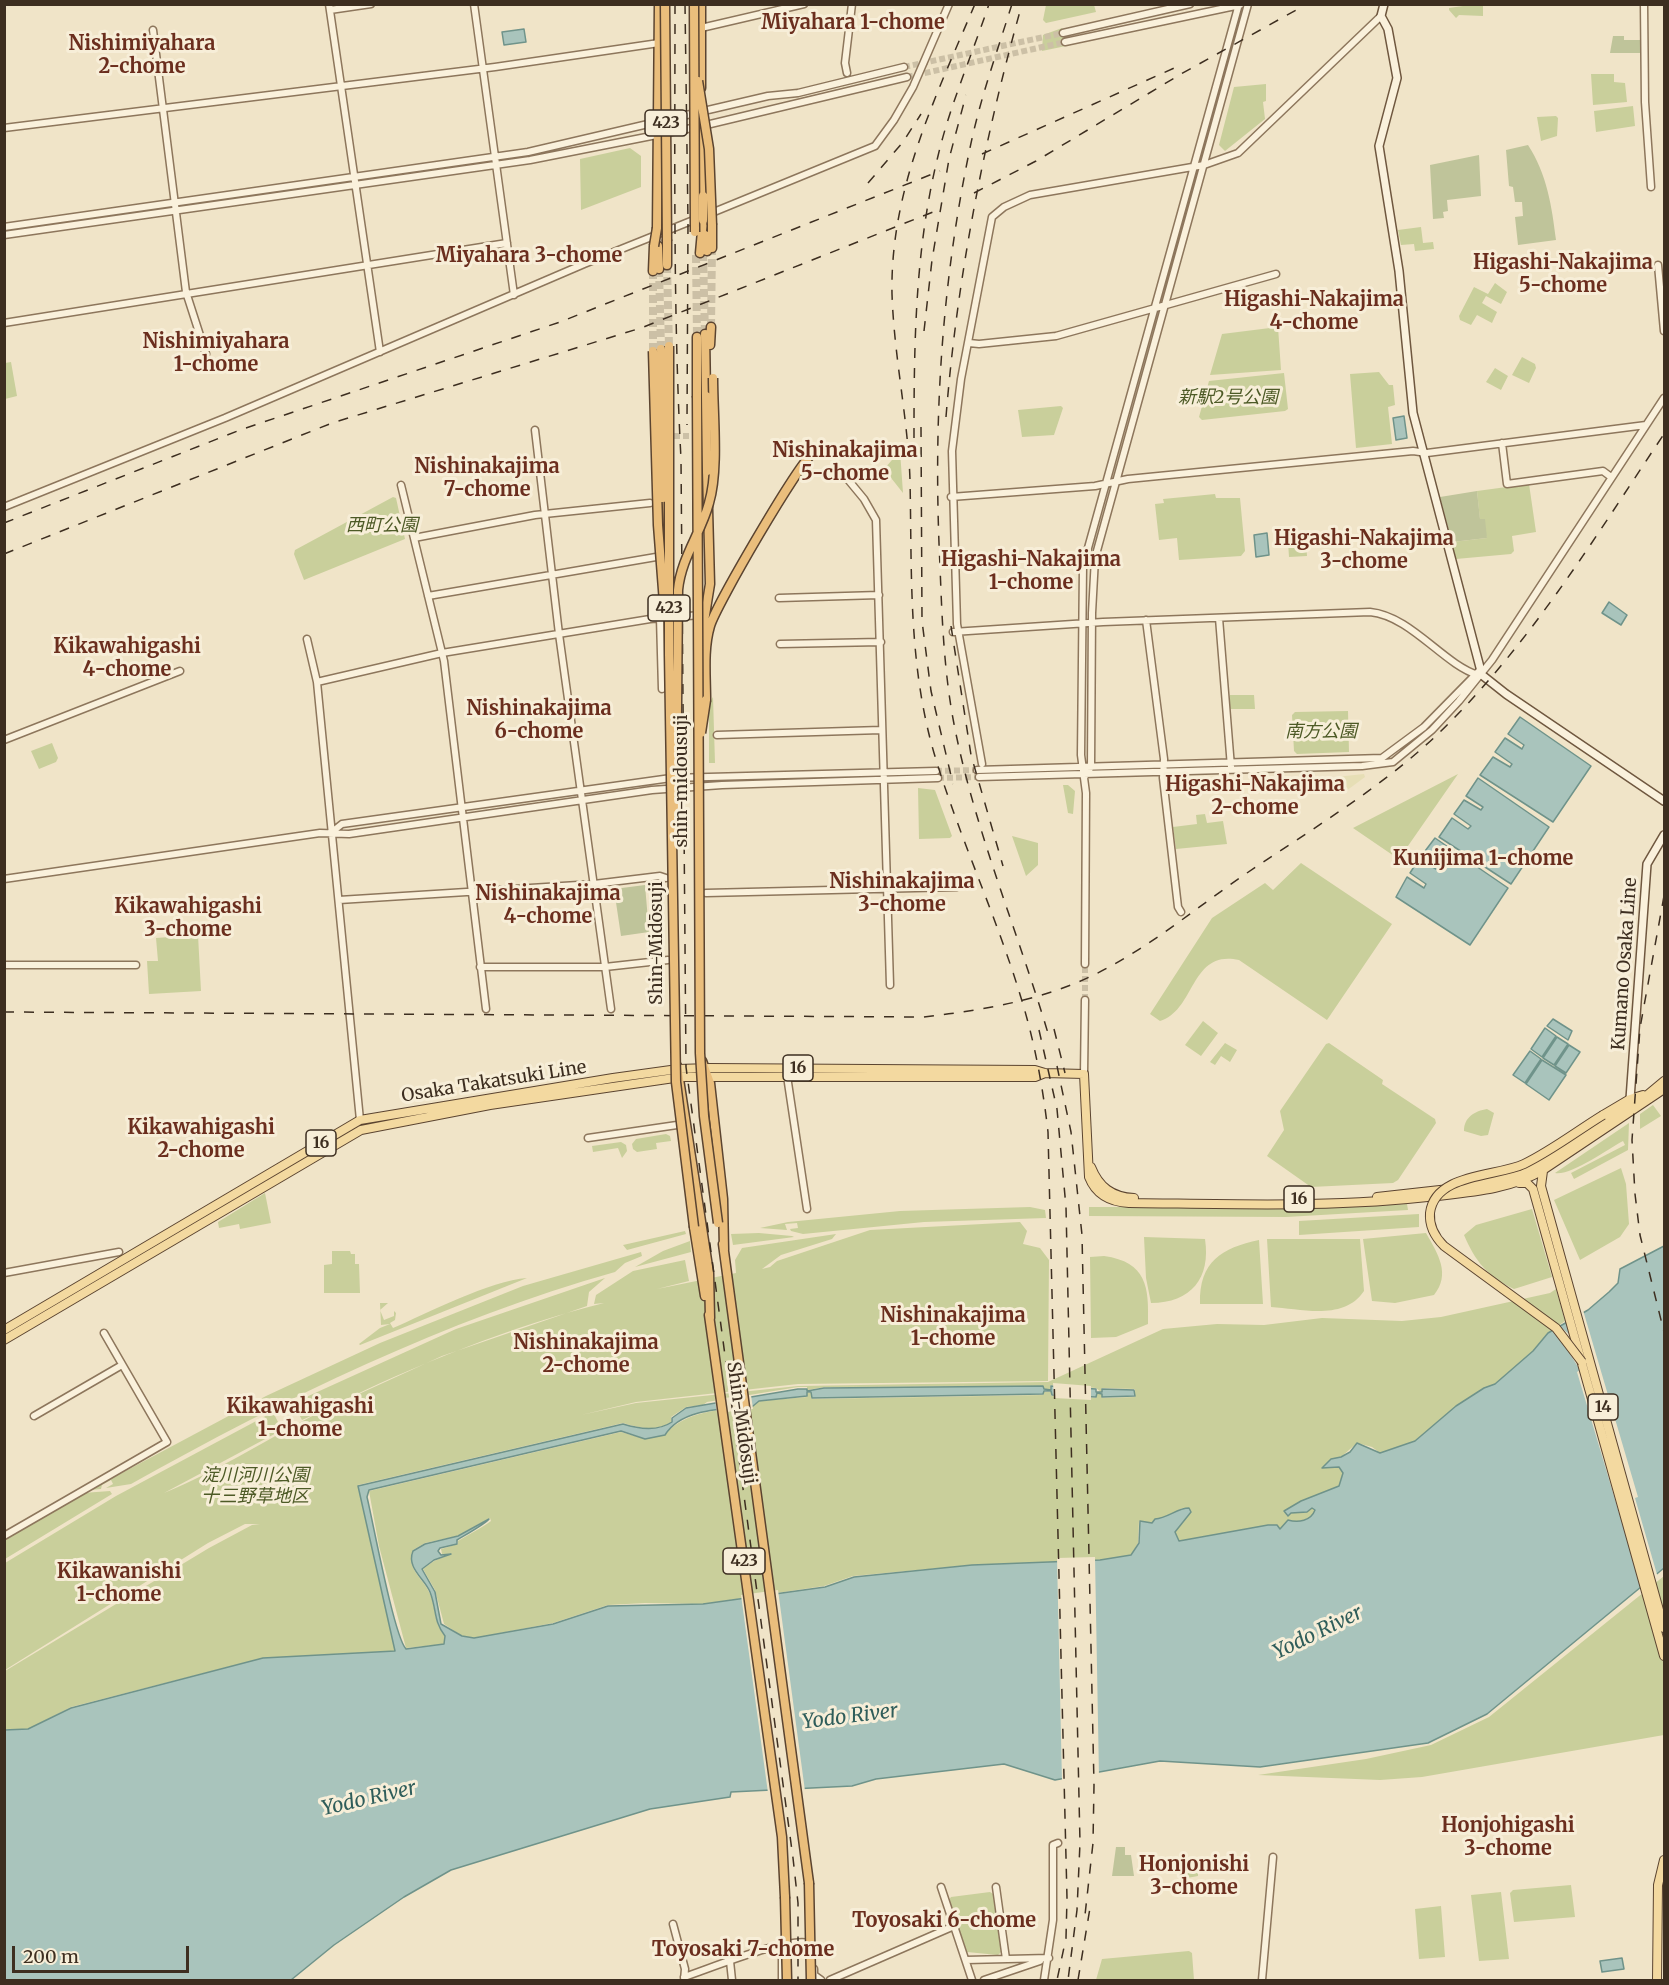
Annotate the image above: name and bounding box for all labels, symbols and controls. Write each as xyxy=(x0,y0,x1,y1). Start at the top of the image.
district label: Miyahara 1-chome xyxy=(761,11,945,35)
district label: Nishimiyahara 2-chome xyxy=(69,32,215,79)
road number: 423 xyxy=(645,110,687,136)
district label: Miyahara 3-chome xyxy=(436,244,622,268)
district label: Higashi-Nakajima 5-chome xyxy=(1473,251,1653,298)
district label: Higashi-Nakajima 4-chome xyxy=(1224,288,1404,335)
district label: Nishimiyahara 1-chome xyxy=(143,330,289,377)
park label: 新駅2号公園 xyxy=(1178,387,1278,409)
district label: Nishinakajima 5-chome xyxy=(772,439,918,486)
district label: Nishinakajima 7-chome xyxy=(414,455,560,502)
park label: 西町公園 xyxy=(346,515,418,537)
district label: Higashi-Nakajima 3-chome xyxy=(1274,527,1454,574)
district label: Higashi-Nakajima 1-chome xyxy=(941,548,1121,595)
road number: 423 xyxy=(648,595,690,621)
district label: Kikawahigashi 4-chome xyxy=(53,635,201,682)
district label: Nishinakajima 6-chome xyxy=(466,697,612,744)
street label: shin-midousuji xyxy=(671,714,693,848)
park label: 南方公園 xyxy=(1285,721,1357,743)
district label: Higashi-Nakajima 2-chome xyxy=(1165,773,1345,820)
district label: Kunijima 1-chome xyxy=(1393,847,1573,871)
district label: Nishinakajima 3-chome xyxy=(829,870,975,917)
street label: Kumano Osaka Line xyxy=(1608,877,1642,1051)
street label: Shin-Midōsuji xyxy=(646,881,668,1005)
district label: Nishinakajima 4-chome xyxy=(475,882,621,929)
district label: Kikawahigashi 3-chome xyxy=(114,895,262,942)
road number: 16 xyxy=(783,1055,813,1081)
street label: Osaka Takatsuki Line xyxy=(400,1057,588,1107)
district label: Kikawahigashi 2-chome xyxy=(127,1116,275,1163)
road number: 16 xyxy=(306,1130,336,1156)
road number: 16 xyxy=(1284,1186,1314,1212)
district label: Nishinakajima 1-chome xyxy=(880,1304,1026,1351)
district label: Nishinakajima 2-chome xyxy=(513,1331,659,1378)
street label: Shin-Midōsuji xyxy=(722,1360,760,1486)
road number: 14 xyxy=(1588,1394,1618,1420)
district label: Kikawahigashi 1-chome xyxy=(226,1395,374,1442)
park label: 淀川河川公園 十三野草地区 xyxy=(201,1465,309,1508)
road number: 423 xyxy=(723,1548,765,1574)
district label: Kikawanishi 1-chome xyxy=(57,1560,181,1607)
water label: Yodo River xyxy=(1269,1601,1367,1665)
water label: Yodo River xyxy=(801,1699,899,1735)
water label: Yodo River xyxy=(319,1776,419,1822)
district label: Honjohigashi 3-chome xyxy=(1441,1814,1575,1861)
district label: Honjonishi 3-chome xyxy=(1139,1853,1249,1900)
district label: Toyosaki 6-chome xyxy=(852,1909,1036,1933)
scale bar xyxy=(15,1934,192,1972)
district label: Toyosaki 7-chome xyxy=(652,1938,834,1962)
text: 200 m xyxy=(23,1945,79,1968)

